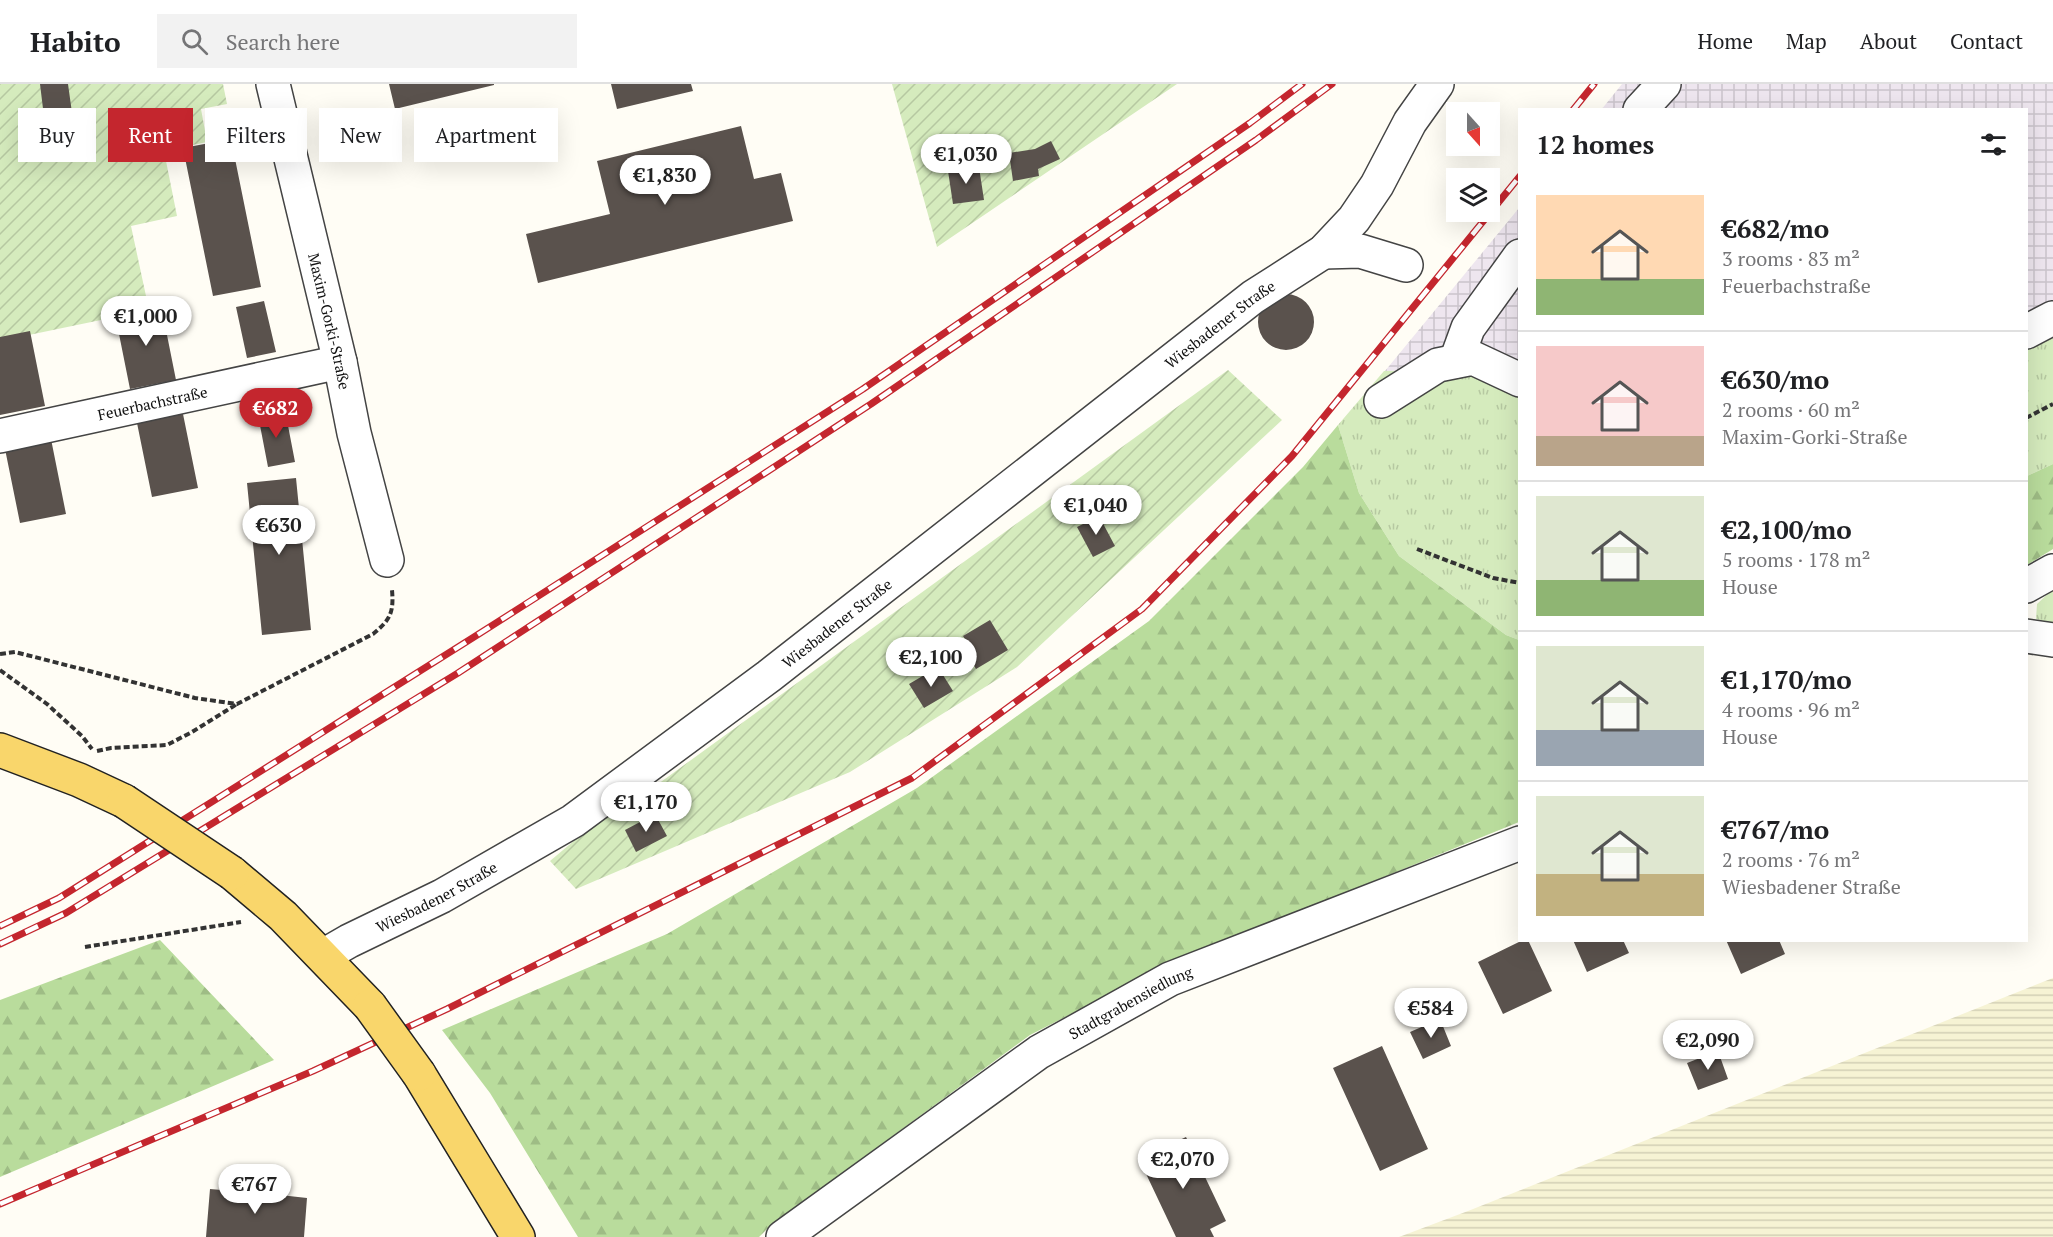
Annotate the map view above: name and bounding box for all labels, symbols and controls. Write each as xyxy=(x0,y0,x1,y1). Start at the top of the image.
search box xyxy=(157,14,577,68)
text: Habito xyxy=(30,23,121,60)
icon: search xyxy=(178,25,211,58)
text: Search here xyxy=(226,27,340,56)
text: Home xyxy=(1697,27,1753,55)
text: Map xyxy=(1786,27,1827,55)
text: About xyxy=(1860,27,1917,55)
text: Contact xyxy=(1950,27,2023,55)
north arrow xyxy=(1446,102,1500,156)
map controls xyxy=(1446,102,1500,222)
chip: Buy xyxy=(18,108,96,162)
chip: Rent xyxy=(108,108,193,162)
chip: Filters xyxy=(205,108,307,162)
chip: New xyxy=(319,108,402,162)
chip: Apartment xyxy=(414,108,558,162)
text: 12 homes xyxy=(1536,127,1654,161)
icon: filters xyxy=(1977,128,2010,161)
pin: €1,030 xyxy=(917,134,1015,185)
text: €1,030 xyxy=(935,140,997,167)
pin: €1,830 xyxy=(616,155,714,206)
text: €1,830 xyxy=(634,161,696,188)
button: layers xyxy=(1446,168,1500,222)
text: €682/mo xyxy=(1722,211,1829,245)
icon: home xyxy=(1584,219,1656,291)
text: 3 rooms · 83 m² xyxy=(1722,245,1860,272)
street label: Maxim-Gorki-Straße xyxy=(304,251,355,391)
text: Feuerbachstraße xyxy=(1722,272,1871,299)
street label: Wiesbadener Straße xyxy=(1160,275,1279,373)
pin: €1,000 xyxy=(97,296,195,347)
text: €1,000 xyxy=(115,302,177,329)
text: €630/mo xyxy=(1722,362,1829,396)
icon: home xyxy=(1584,370,1656,442)
street label: Feuerbachstraße xyxy=(96,381,209,424)
pin: €682 xyxy=(240,388,312,439)
text: €682 xyxy=(253,394,299,421)
text: 2 rooms · 60 m² xyxy=(1722,396,1860,423)
text: Maxim-Gorki-Straße xyxy=(1722,423,1908,450)
pin: €1,040 xyxy=(1047,485,1145,536)
text: €1,040 xyxy=(1065,491,1127,518)
pin: €630 xyxy=(243,505,315,556)
text: €630 xyxy=(256,511,302,538)
text: €2,100/mo xyxy=(1722,512,1852,546)
icon: home xyxy=(1584,520,1656,592)
text: 5 rooms · 178 m² xyxy=(1722,546,1870,573)
text: House xyxy=(1722,573,1778,600)
street label: Wiesbadener Straße xyxy=(778,574,896,672)
pin: €2,100 xyxy=(882,637,980,688)
text: €2,100 xyxy=(900,643,962,670)
text: €1,170/mo xyxy=(1722,662,1852,696)
icon: home xyxy=(1584,670,1656,742)
text: 4 rooms · 96 m² xyxy=(1722,696,1860,723)
text: House xyxy=(1722,723,1778,750)
pin: €1,170 xyxy=(597,782,695,833)
text: €1,170 xyxy=(615,788,677,815)
text: €767/mo xyxy=(1722,812,1829,846)
icon: home xyxy=(1584,820,1656,892)
text: 2 rooms · 76 m² xyxy=(1722,846,1860,873)
street label: Wiesbadener Straße xyxy=(372,857,501,937)
text: Wiesbadener Straße xyxy=(1722,873,1901,900)
street label: Stadtgrabensiedlung xyxy=(1065,961,1196,1044)
pin: €584 xyxy=(1395,988,1467,1039)
text: €584 xyxy=(1408,994,1454,1021)
pin: €2,090 xyxy=(1659,1020,1757,1071)
text: €2,090 xyxy=(1677,1026,1739,1053)
pin: €2,070 xyxy=(1134,1139,1232,1190)
text: €2,070 xyxy=(1152,1145,1214,1172)
pin: €767 xyxy=(219,1164,291,1215)
text: €767 xyxy=(232,1170,278,1197)

